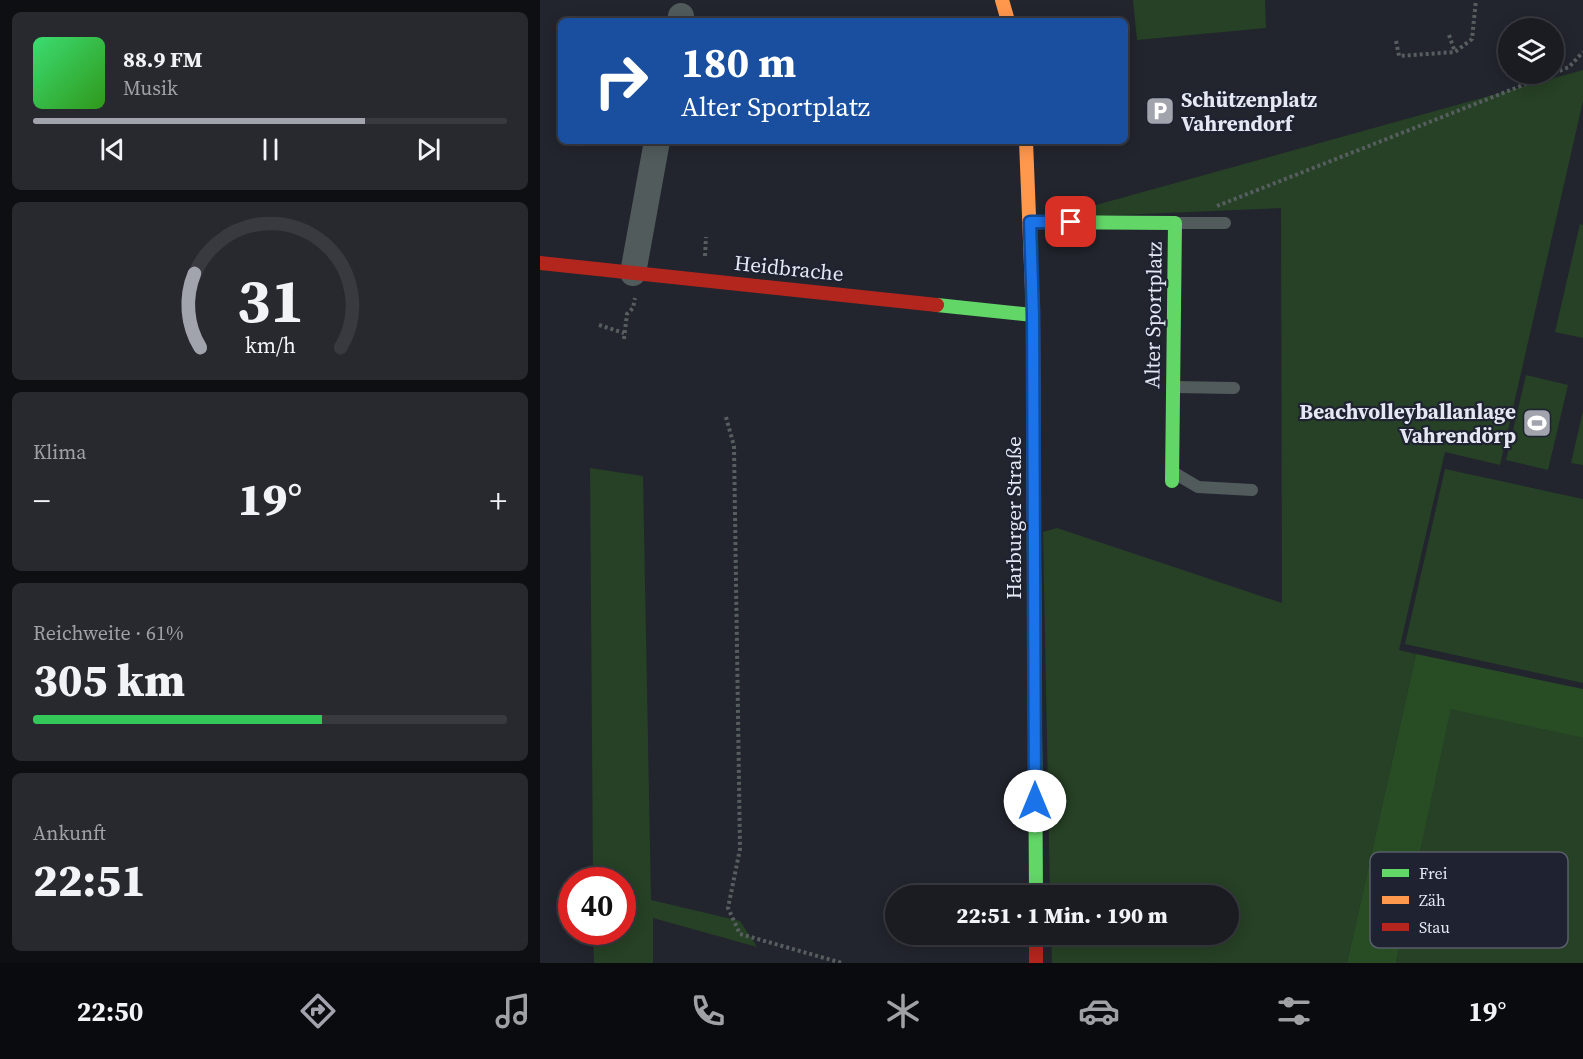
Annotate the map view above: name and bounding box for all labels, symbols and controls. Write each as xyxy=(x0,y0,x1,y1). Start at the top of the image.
map controls xyxy=(1498,18,1564,84)
button: layers xyxy=(1498,18,1564,84)
text: 180 m xyxy=(681,33,796,91)
icon: right xyxy=(582,42,660,120)
text: 88.9 FM xyxy=(123,44,202,74)
text: Musik xyxy=(123,74,178,102)
place label: Schützenplatz Vahrendorf xyxy=(1181,85,1317,138)
text: Alter Sportplatz xyxy=(681,88,870,125)
parking icon: Schützenplatz Vahrendorf xyxy=(1144,95,1176,127)
icon: previous xyxy=(96,133,129,166)
icon: pause xyxy=(254,133,287,166)
icon: next xyxy=(412,133,445,166)
pin xyxy=(1045,196,1096,247)
icon: arrive xyxy=(1054,205,1087,238)
street label: Alter Sportplatz xyxy=(1137,241,1169,389)
street label: Heidbrache xyxy=(733,248,845,288)
text: 31 xyxy=(236,257,304,343)
text: km/h xyxy=(244,332,296,361)
place label: Beachvolleyballanlage Vahrendörp xyxy=(1299,397,1516,450)
sports icon: Beachvolleyballanlage Vahrendörp xyxy=(1521,407,1553,439)
street label: Harburger Straße xyxy=(999,436,1028,600)
text: Klima xyxy=(33,438,86,466)
text: 19° xyxy=(238,468,302,530)
text: − xyxy=(33,478,51,523)
text: + xyxy=(489,478,507,523)
text: Reichweite · 61% xyxy=(33,619,184,647)
text: 305 km xyxy=(33,649,185,711)
position arrow xyxy=(1003,769,1067,833)
text: Ankunft xyxy=(33,819,106,847)
text: 22:51 xyxy=(33,849,146,911)
legend xyxy=(1370,852,1568,948)
text: Frei xyxy=(1419,862,1448,884)
speed limit sign: 40 xyxy=(558,867,636,945)
text: Zäh xyxy=(1419,889,1446,911)
text: 22:51 · 1 Min. · 190 m xyxy=(956,900,1168,930)
text: Stau xyxy=(1419,916,1450,938)
icon: directions xyxy=(297,990,339,1032)
icon: music xyxy=(492,990,534,1032)
icon: phone xyxy=(687,990,729,1032)
icon: climate xyxy=(882,990,924,1032)
icon: car xyxy=(1078,990,1120,1032)
icon: filters xyxy=(1273,990,1315,1032)
text: 22:50 xyxy=(77,993,143,1030)
text: 19° xyxy=(1468,993,1506,1030)

